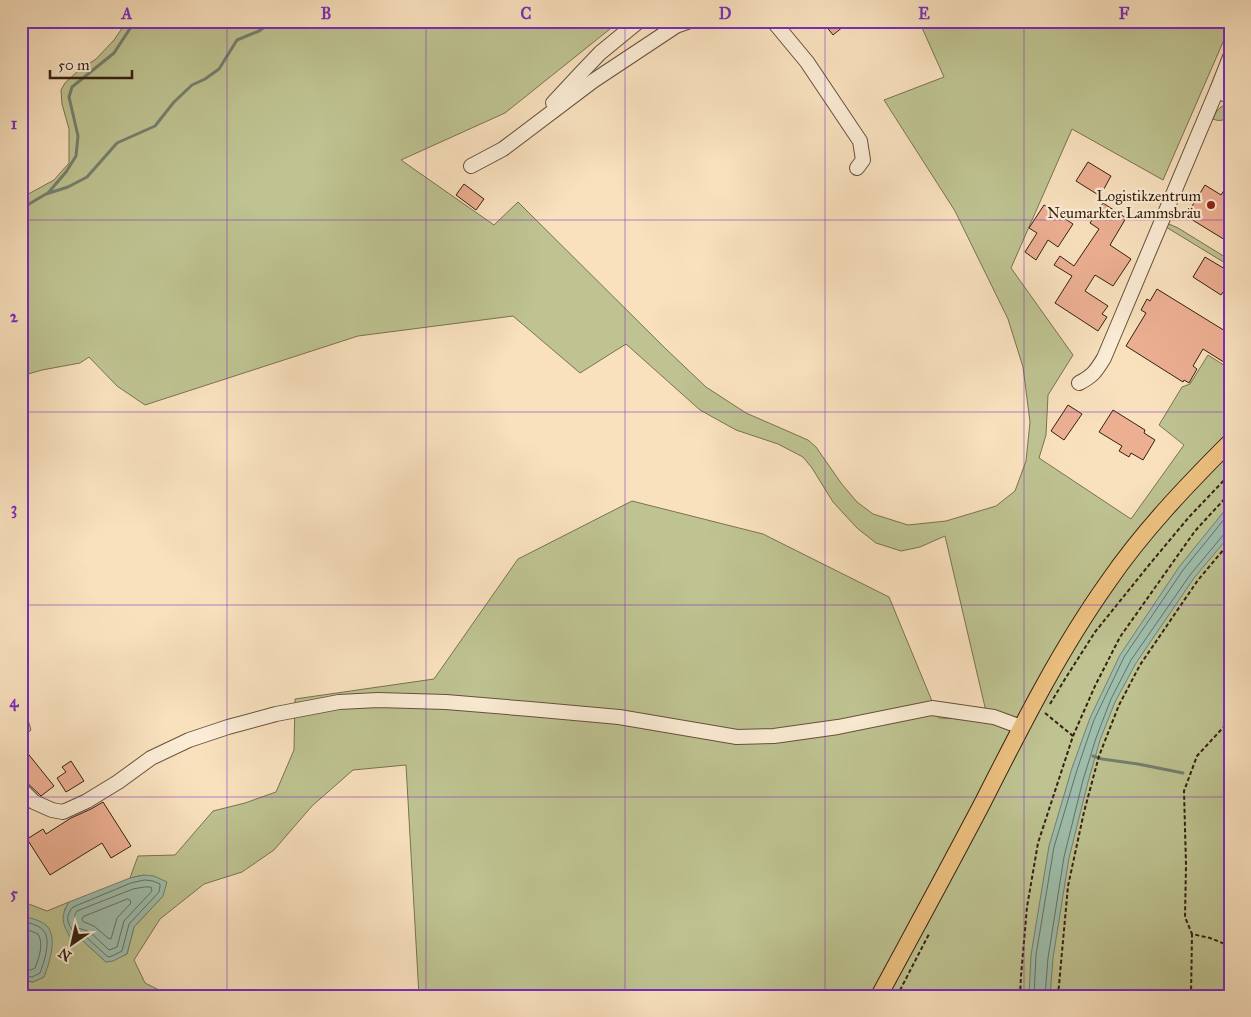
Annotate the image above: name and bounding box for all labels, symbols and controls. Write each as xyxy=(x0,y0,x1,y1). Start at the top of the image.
text: A xyxy=(121,4,133,23)
text: B xyxy=(321,4,331,23)
text: C xyxy=(521,4,532,23)
text: D xyxy=(719,4,732,23)
text: E xyxy=(918,4,930,23)
text: F xyxy=(1119,4,1130,23)
scale bar xyxy=(50,48,132,80)
text: 50 m xyxy=(58,56,90,74)
text: 1 xyxy=(11,114,18,133)
place label: Logistikzentrum Neumarkter Lammsbräu xyxy=(1047,187,1201,222)
marker: Logistikzentrum Neumarkter Lammsbräu xyxy=(1205,199,1217,211)
text: 2 xyxy=(10,307,19,326)
text: 3 xyxy=(11,499,17,519)
text: 4 xyxy=(10,692,20,712)
text: 5 xyxy=(10,884,18,903)
north arrow xyxy=(48,920,98,970)
text: N xyxy=(55,944,75,965)

